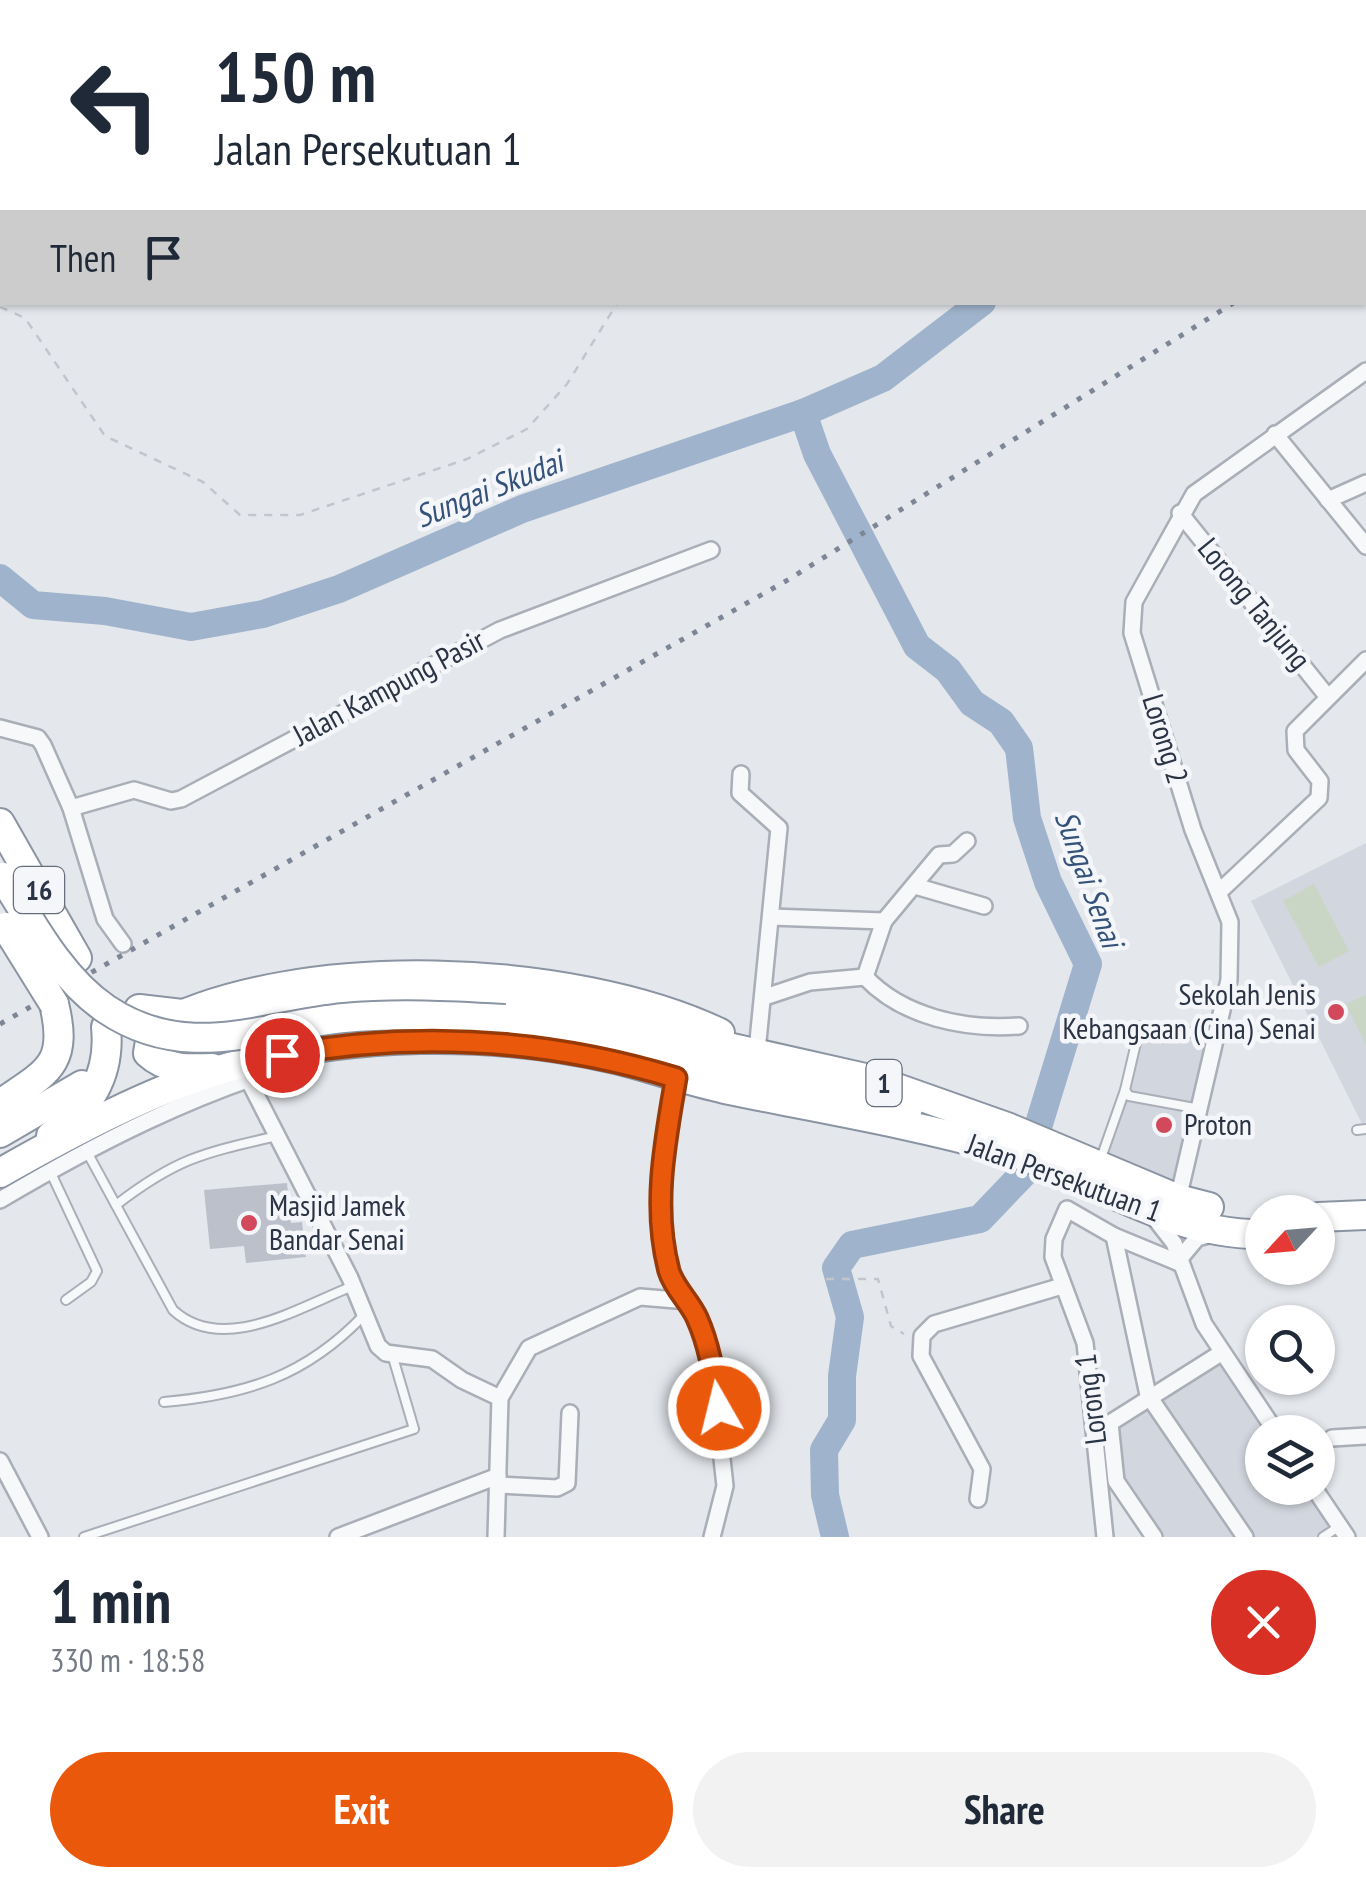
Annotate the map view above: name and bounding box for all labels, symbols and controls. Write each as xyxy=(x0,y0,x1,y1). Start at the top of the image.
text: 150 m xyxy=(215,31,376,121)
icon: left xyxy=(50,40,180,170)
text: Jalan Persekutuan 1 xyxy=(215,119,522,177)
icon: arrive xyxy=(136,230,191,285)
text: Then xyxy=(50,233,116,282)
water label: Sungai Skudai xyxy=(409,438,572,537)
street label: Lorong Tanjung xyxy=(1190,529,1320,677)
street label: Jalan Kampung Pasir xyxy=(285,619,492,754)
street label: Lorong 2 xyxy=(1134,689,1198,788)
water label: Sungai Senai xyxy=(1046,804,1135,957)
road number: 16 xyxy=(14,867,64,913)
place label: Sekolah Jenis Kebangsaan (Cina) Senai xyxy=(1063,974,1316,1047)
marker: Sekolah Jenis Kebangsaan (Cina) Senai xyxy=(1325,1001,1347,1023)
pin xyxy=(240,1013,325,1098)
icon: arrive xyxy=(255,1028,310,1083)
road number: 1 xyxy=(866,1060,902,1106)
place label: Proton xyxy=(1184,1104,1252,1143)
marker: Proton xyxy=(1153,1114,1175,1136)
street label: Jalan Persekutuan 1 xyxy=(961,1123,1167,1230)
place label: Masjid Jamek Bandar Senai xyxy=(269,1185,406,1258)
north arrow xyxy=(1245,1195,1335,1285)
map controls xyxy=(1245,1195,1335,1505)
marker: Masjid Jamek Bandar Senai xyxy=(238,1212,260,1234)
button: search xyxy=(1245,1305,1335,1395)
street label: Lorong 1 xyxy=(1065,1352,1114,1447)
position arrow xyxy=(667,1356,771,1460)
button: layers xyxy=(1245,1415,1335,1505)
text: 1 min xyxy=(50,1562,171,1640)
button: close xyxy=(1211,1570,1316,1675)
text: 330 m · 18:58 xyxy=(50,1639,205,1681)
button: Exit xyxy=(50,1752,673,1867)
button: Share xyxy=(693,1752,1316,1867)

